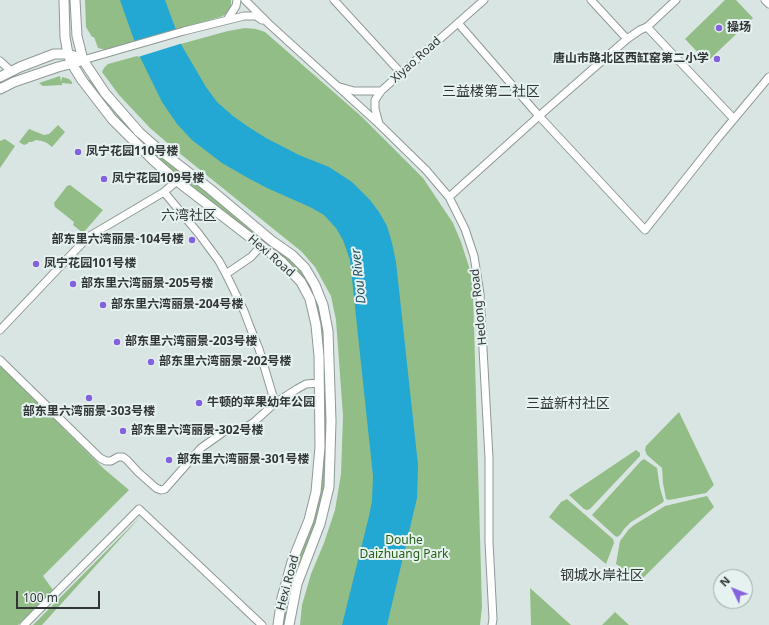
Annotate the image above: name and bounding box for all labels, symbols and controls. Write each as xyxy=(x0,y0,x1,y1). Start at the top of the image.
place label: 操场 xyxy=(727,21,751,35)
marker: 操场 xyxy=(714,23,724,33)
street label: Xiyao Road xyxy=(388,34,444,86)
place label: 唐山市路北区西缸窑第二小学 xyxy=(553,52,709,66)
marker: 唐山市路北区西缸窑第二小学 xyxy=(712,54,722,64)
district label: 三益楼第二社区 xyxy=(442,84,540,100)
place label: 凤宁花园110号楼 xyxy=(86,145,179,159)
marker: 凤宁花园110号楼 xyxy=(73,147,83,157)
place label: 凤宁花园109号楼 xyxy=(112,172,205,186)
marker: 凤宁花园109号楼 xyxy=(99,174,109,184)
district label: 六湾社区 xyxy=(161,208,217,224)
street label: Hexi Road xyxy=(245,232,297,280)
place label: 部东里六湾丽景-104号楼 xyxy=(52,233,184,247)
marker: 部东里六湾丽景-104号楼 xyxy=(187,235,197,245)
water label: Dou River xyxy=(348,248,370,304)
place label: 凤宁花园101号楼 xyxy=(44,257,137,271)
marker: 凤宁花园101号楼 xyxy=(31,259,41,269)
street label: Hedong Road xyxy=(468,268,490,346)
place label: 部东里六湾丽景-205号楼 xyxy=(81,277,213,291)
marker: 部东里六湾丽景-205号楼 xyxy=(68,279,78,289)
place label: 部东里六湾丽景-204号楼 xyxy=(111,298,243,312)
marker: 部东里六湾丽景-204号楼 xyxy=(98,300,108,310)
place label: 部东里六湾丽景-203号楼 xyxy=(125,335,257,349)
marker: 部东里六湾丽景-203号楼 xyxy=(112,337,122,347)
place label: 部东里六湾丽景-202号楼 xyxy=(159,355,291,369)
marker: 部东里六湾丽景-202号楼 xyxy=(146,357,156,367)
marker: 部东里六湾丽景-303号楼 xyxy=(84,393,94,403)
place label: 牛顿的苹果幼年公园 xyxy=(207,396,315,410)
district label: 三益新村社区 xyxy=(526,396,610,412)
marker: 牛顿的苹果幼年公园 xyxy=(194,398,204,408)
place label: 部东里六湾丽景-303号楼 xyxy=(23,405,155,419)
place label: 部东里六湾丽景-302号楼 xyxy=(131,424,263,438)
marker: 部东里六湾丽景-302号楼 xyxy=(118,426,128,436)
place label: 部东里六湾丽景-301号楼 xyxy=(177,453,309,467)
marker: 部东里六湾丽景-301号楼 xyxy=(164,455,174,465)
park label: Douhe Daizhuang Park xyxy=(359,534,449,562)
street label: Hexi Road xyxy=(274,554,302,612)
district label: 钢城水岸社区 xyxy=(560,568,644,584)
north arrow xyxy=(713,569,753,609)
text: N xyxy=(716,573,733,590)
scale bar xyxy=(18,583,102,609)
text: 100 m xyxy=(23,589,58,606)

